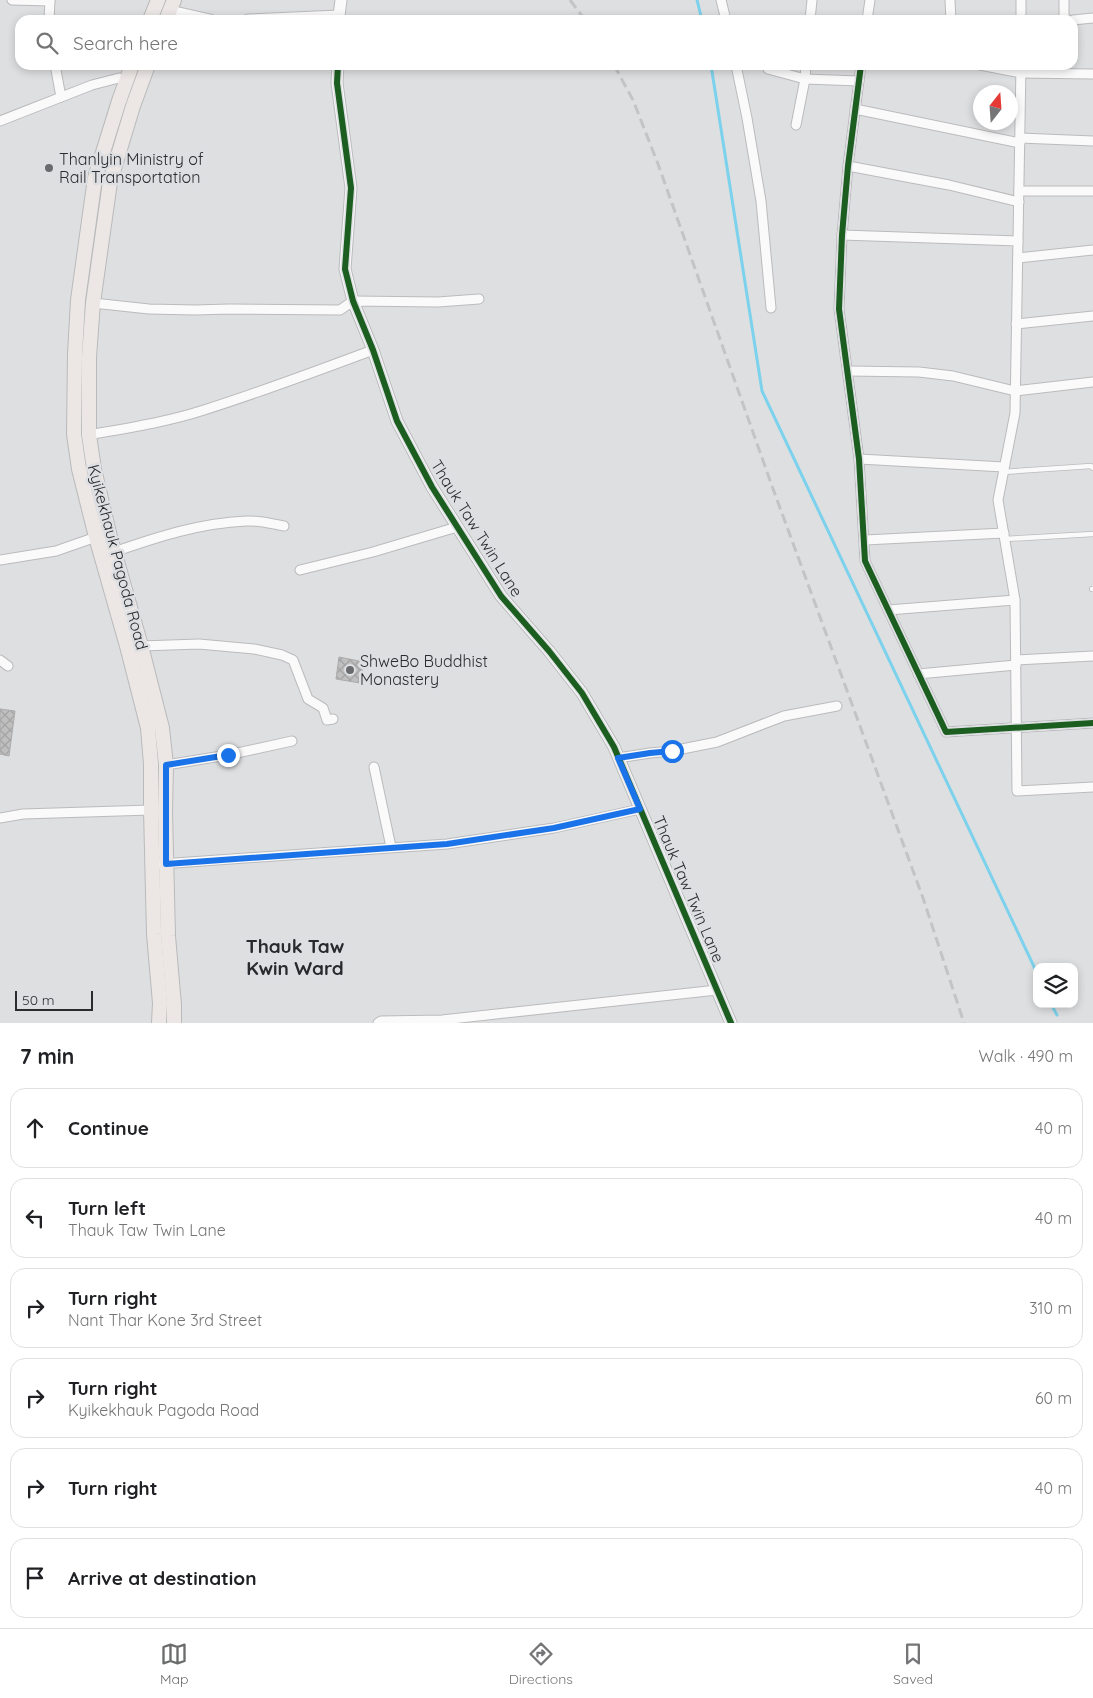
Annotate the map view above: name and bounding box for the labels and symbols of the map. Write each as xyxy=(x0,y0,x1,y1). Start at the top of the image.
north arrow xyxy=(973,85,1018,130)
place label: Thanlyin Ministry of Rail Transportation xyxy=(59,149,204,187)
marker: Thanlyin Ministry of Rail Transportation xyxy=(43,162,55,174)
street label: Thauk Taw Twin Lane xyxy=(427,456,527,600)
street label: Kyikekhauk Pagoda Road xyxy=(84,462,152,652)
place label: ShweBo Buddhist Monastery xyxy=(360,651,488,689)
marker: ShweBo Buddhist Monastery xyxy=(344,664,356,676)
route start xyxy=(661,740,684,763)
route end xyxy=(217,744,240,767)
street label: Thauk Taw Twin Lane xyxy=(649,813,729,965)
district label: Thauk Taw Kwin Ward xyxy=(246,934,345,980)
scale bar xyxy=(15,988,92,1011)

